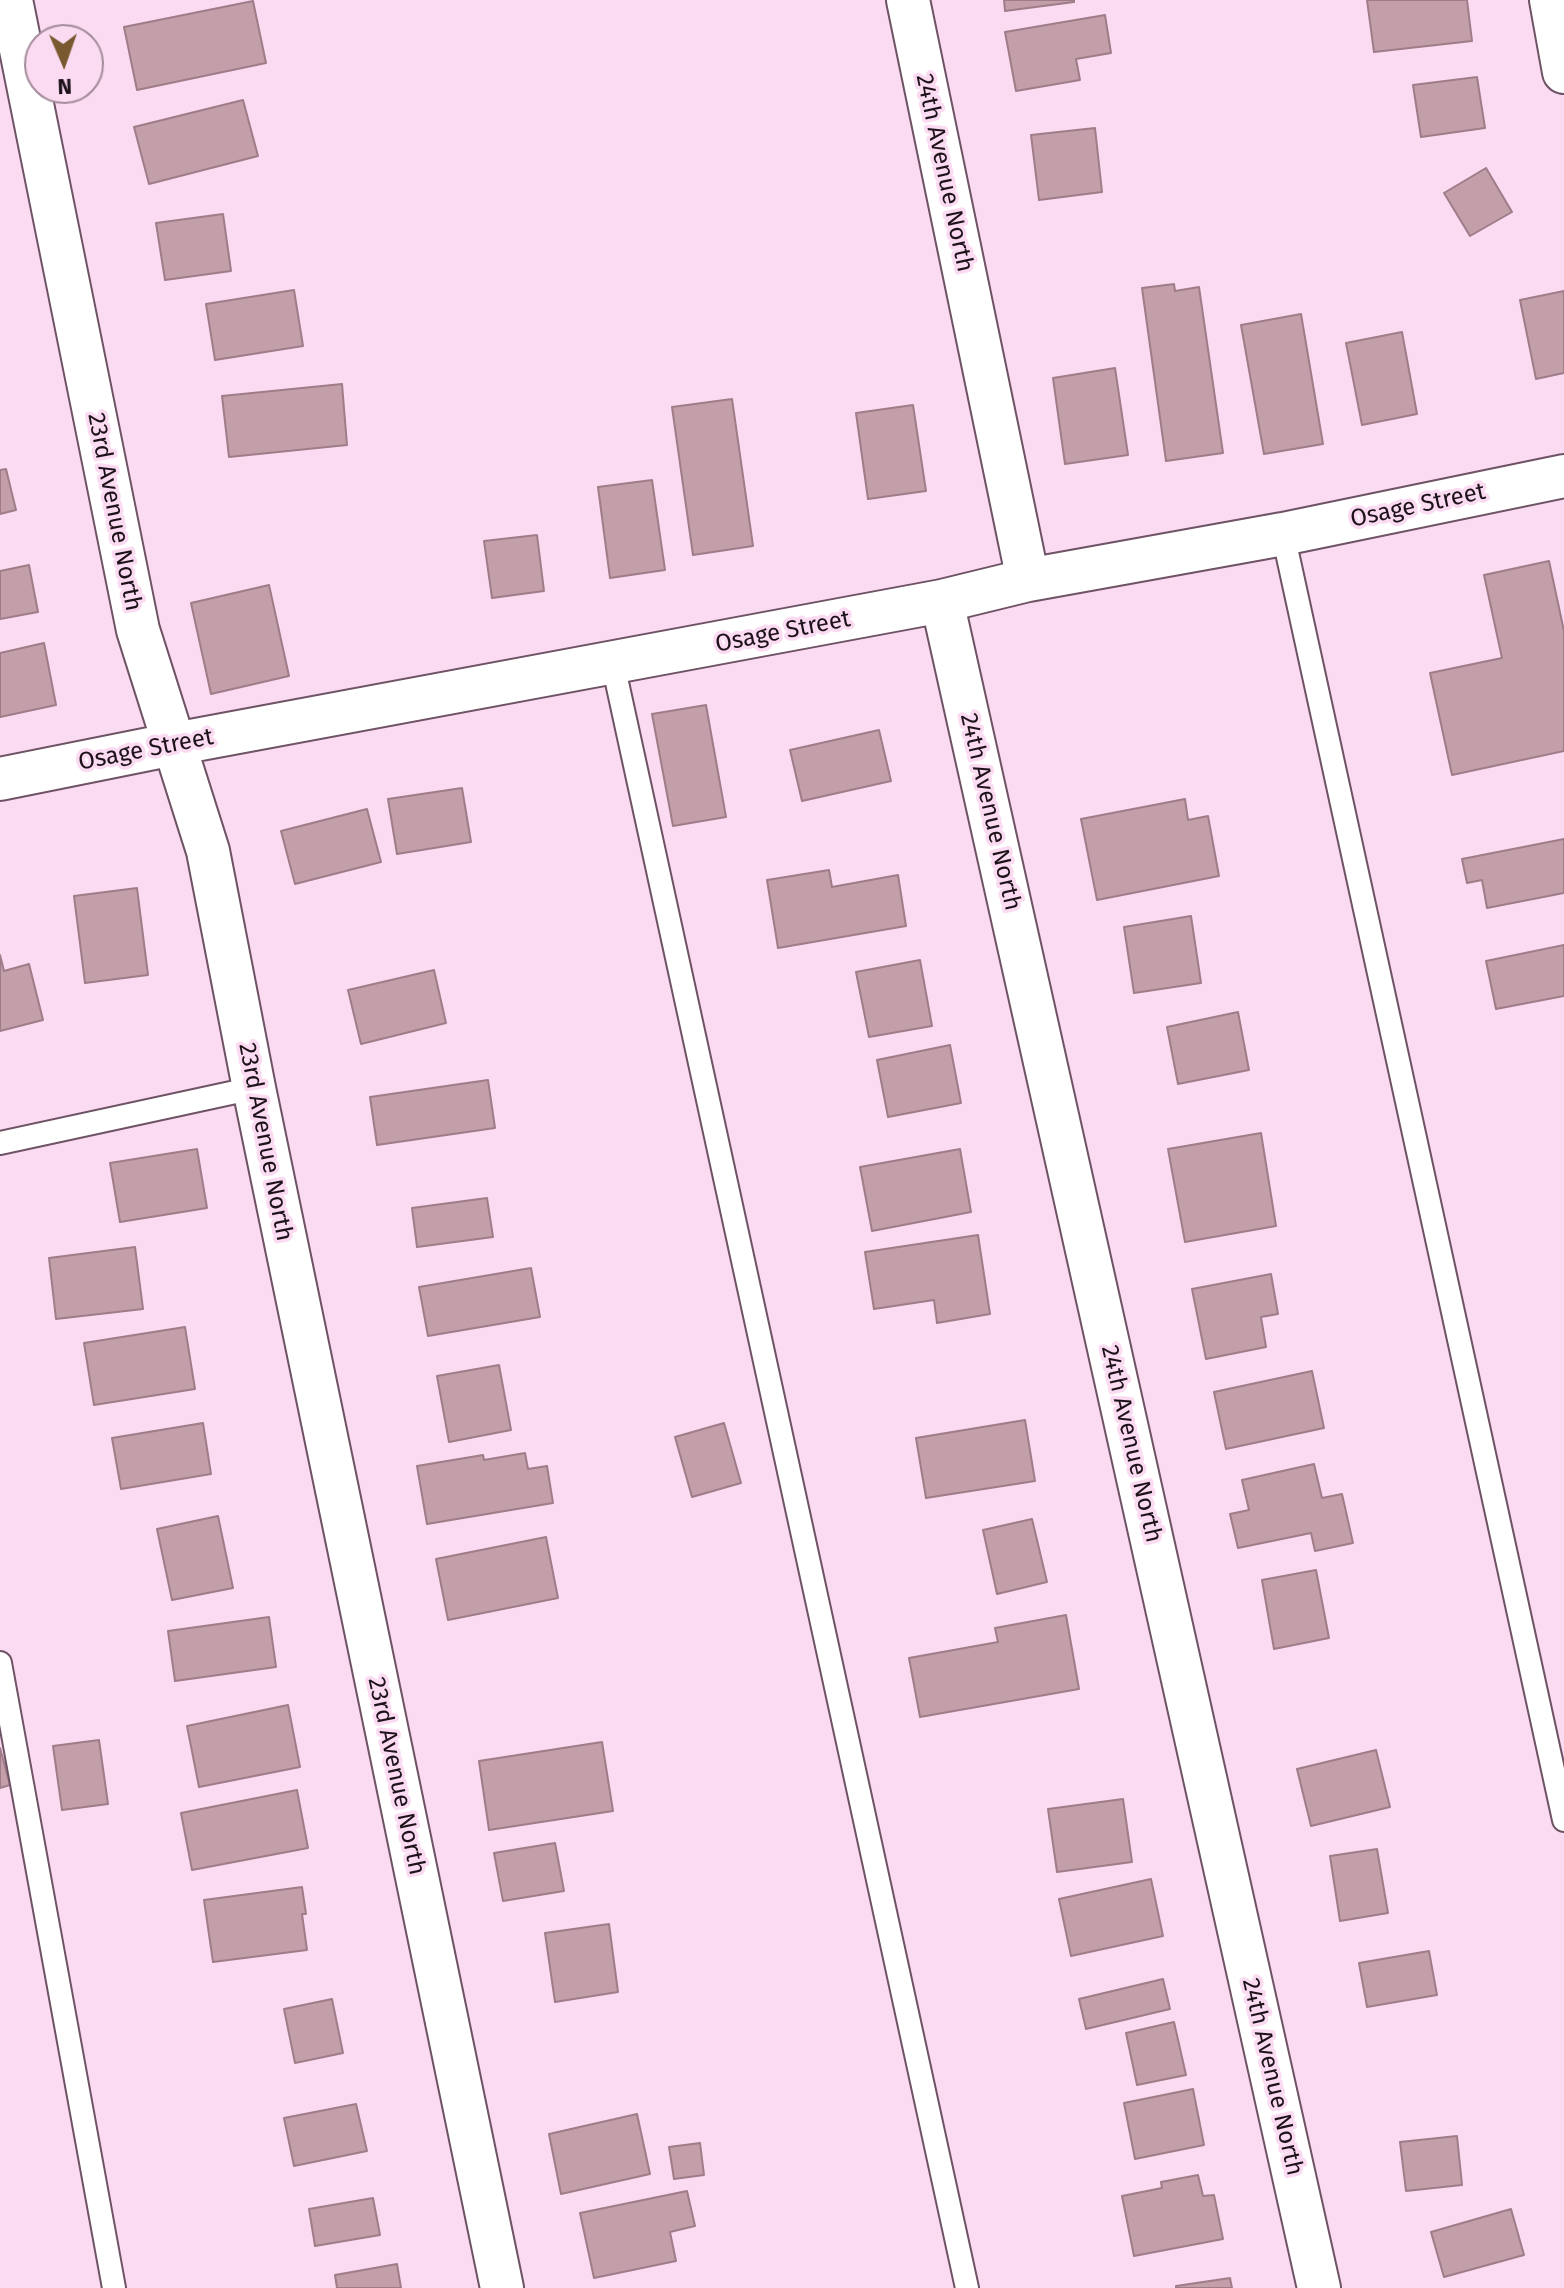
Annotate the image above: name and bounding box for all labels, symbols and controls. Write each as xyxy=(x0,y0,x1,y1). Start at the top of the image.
north arrow xyxy=(24,24,104,104)
street label: 24th Avenue North xyxy=(909,71,979,275)
text: N xyxy=(57,73,73,100)
street label: 23rd Avenue North xyxy=(81,410,147,614)
street label: Osage Street xyxy=(1348,478,1488,534)
street label: Osage Street xyxy=(713,605,853,659)
street label: 24th Avenue North xyxy=(953,711,1027,913)
street label: Osage Street xyxy=(76,723,216,777)
street label: 23rd Avenue North xyxy=(232,1040,298,1244)
street label: 24th Avenue North xyxy=(1094,1343,1168,1545)
street label: 23rd Avenue North xyxy=(361,1675,431,1877)
street label: 24th Avenue North xyxy=(1235,1976,1309,2178)

